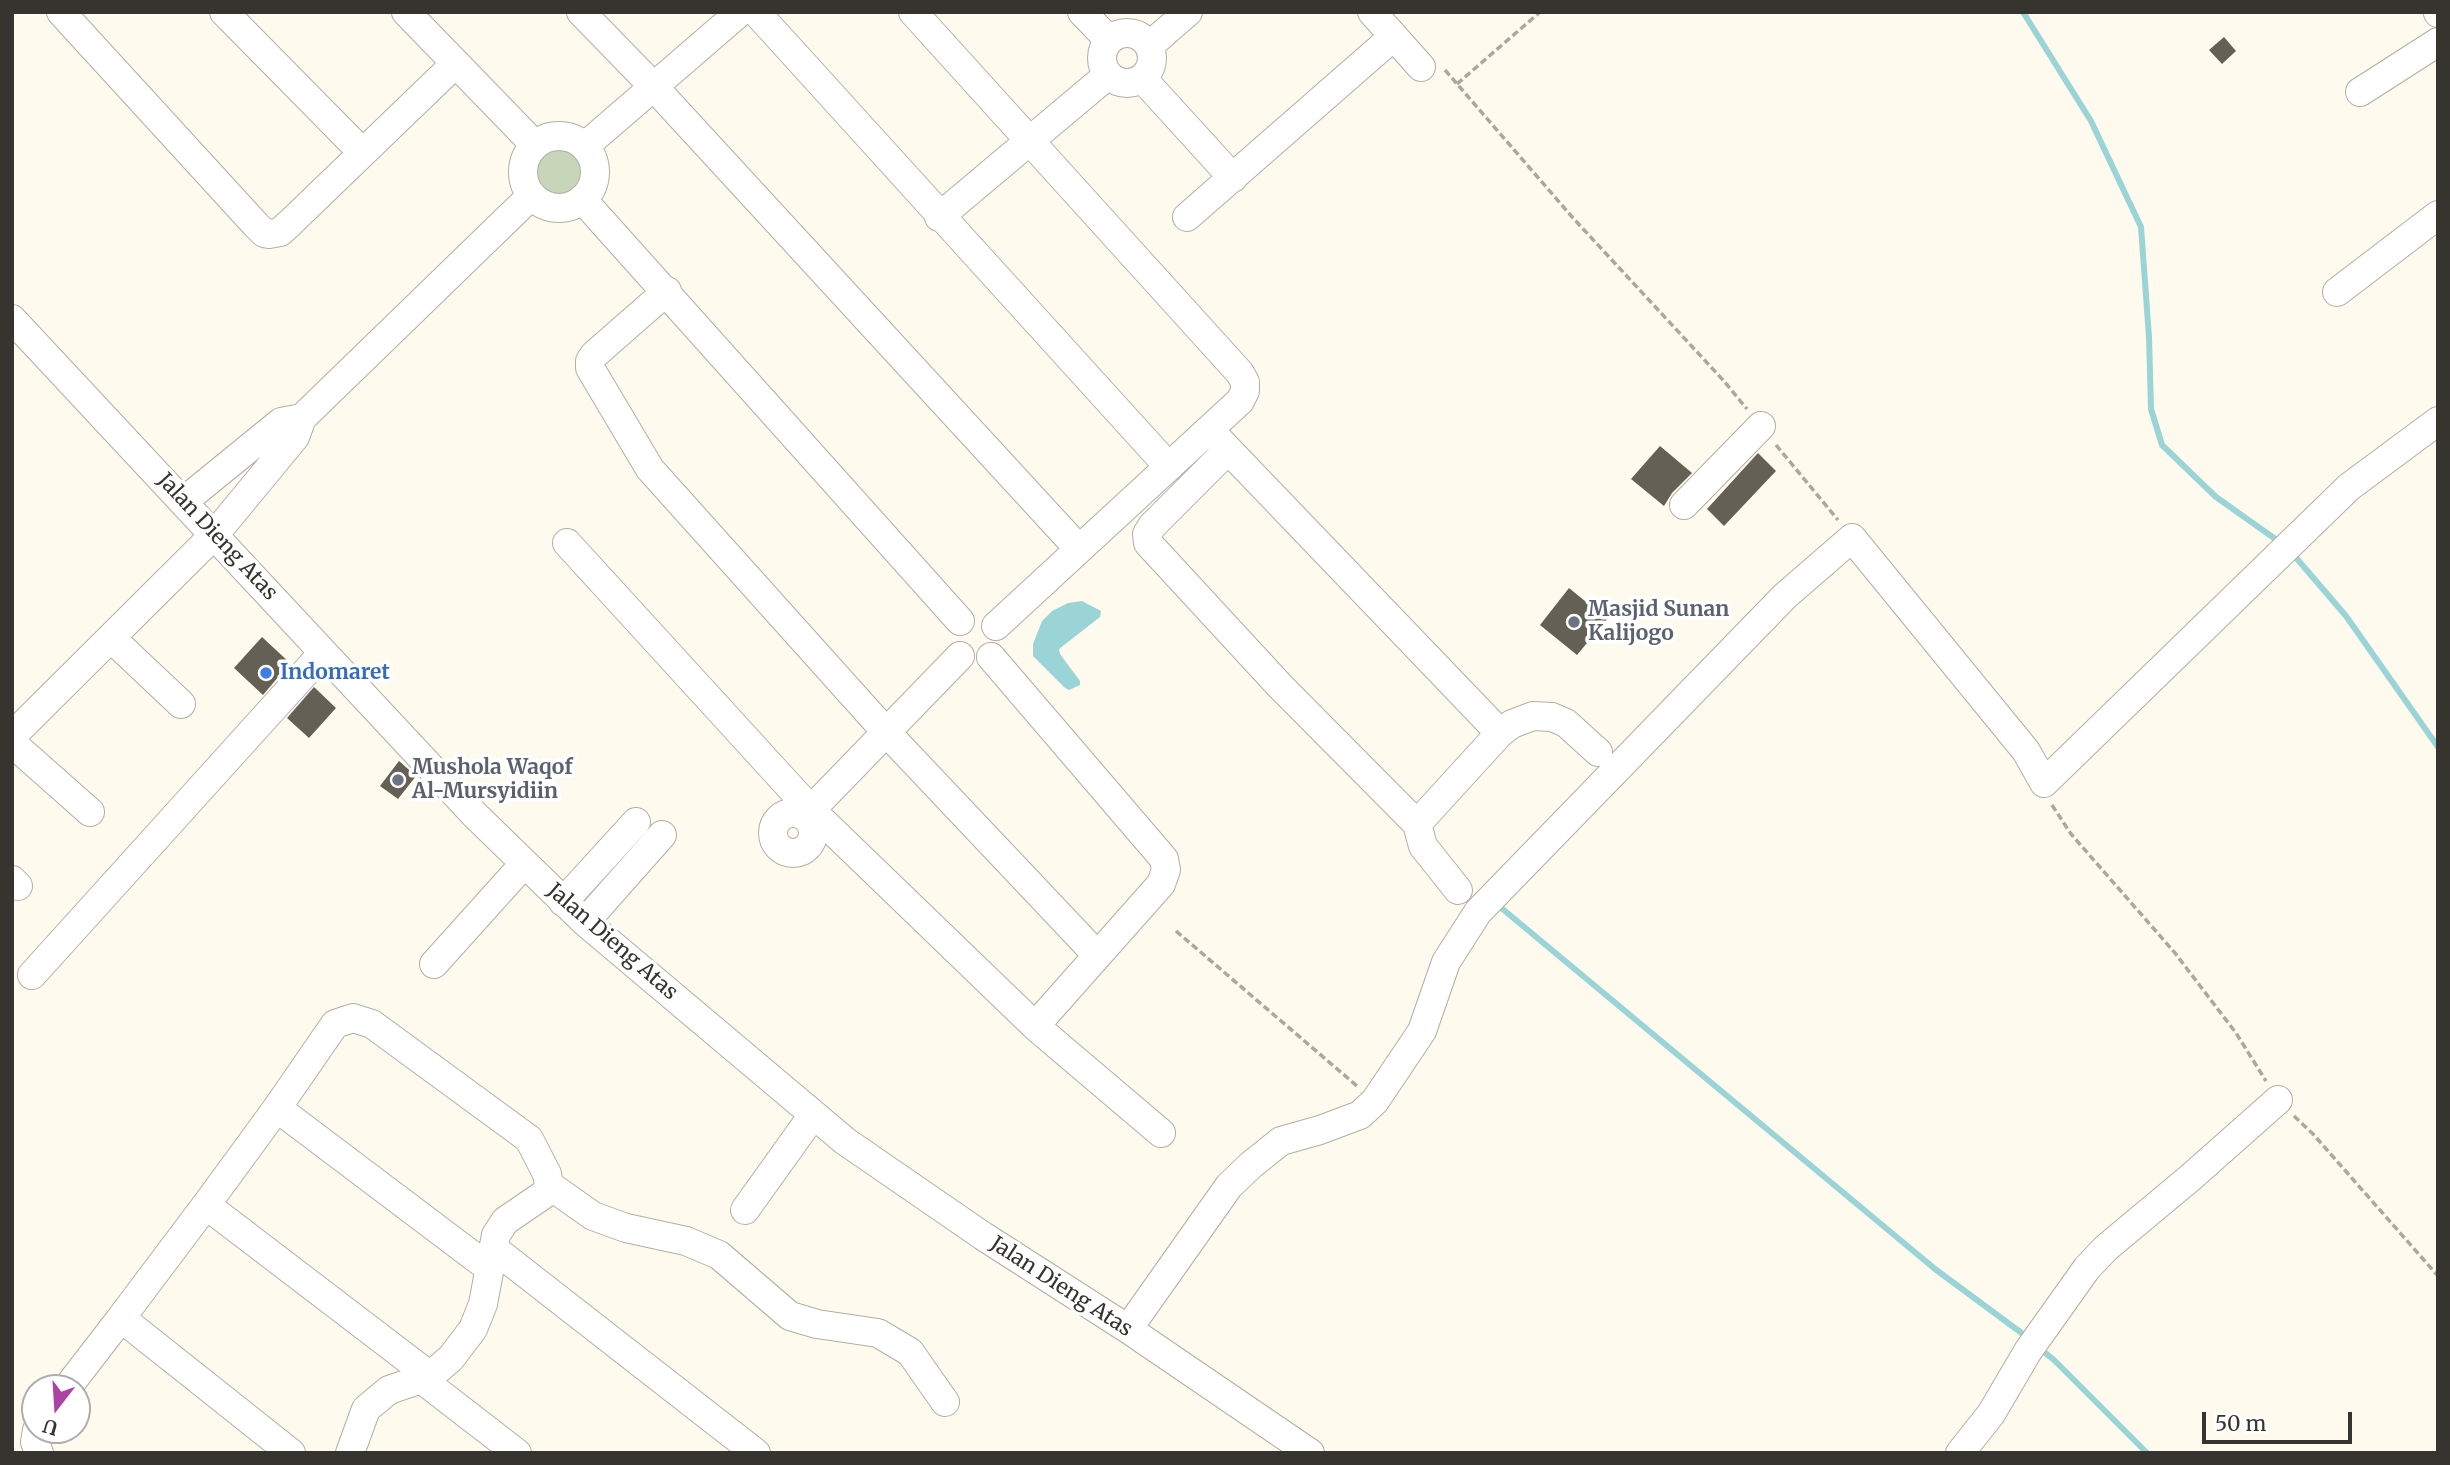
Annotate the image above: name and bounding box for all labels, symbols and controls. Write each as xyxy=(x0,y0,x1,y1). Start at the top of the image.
street label: Jalan Dieng Atas xyxy=(152,468,282,606)
place label: Masjid Sunan Kalijogo xyxy=(1588,597,1729,647)
marker: Masjid Sunan Kalijogo xyxy=(1566,614,1582,630)
place label: Indomaret xyxy=(280,660,390,686)
marker: Indomaret xyxy=(258,665,274,681)
place label: Mushola Waqof Al-Mursyidiin xyxy=(412,755,573,805)
marker: Mushola Waqof Al-Mursyidiin xyxy=(390,772,406,788)
street label: Jalan Dieng Atas xyxy=(542,879,682,1005)
street label: Jalan Dieng Atas xyxy=(985,1232,1137,1342)
north arrow xyxy=(21,1374,91,1444)
scale bar xyxy=(2205,1398,2356,1442)
text: 50 m xyxy=(2215,1410,2266,1437)
text: U xyxy=(40,1414,61,1441)

